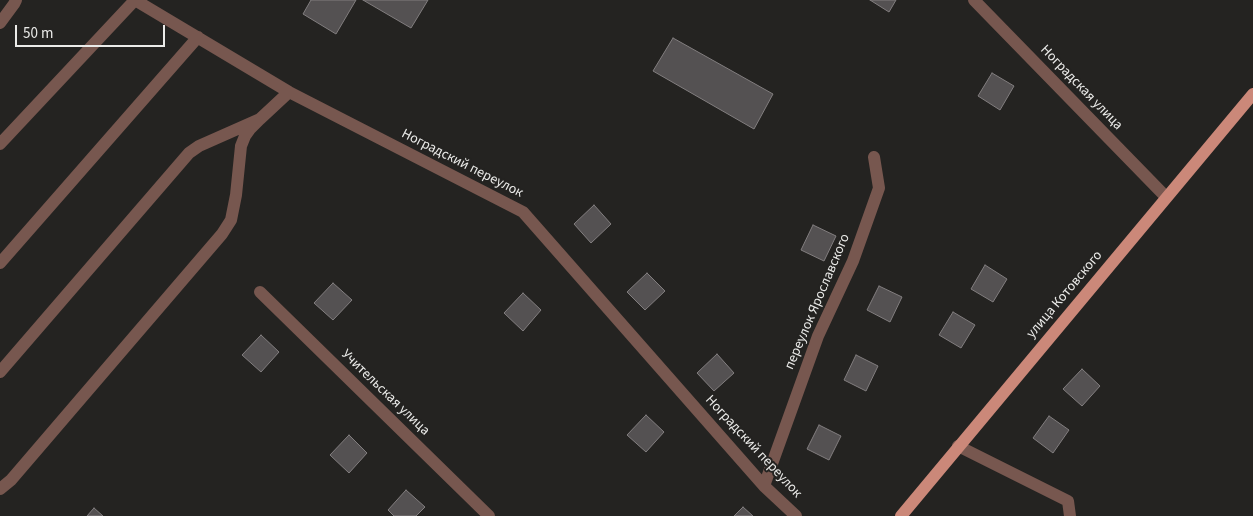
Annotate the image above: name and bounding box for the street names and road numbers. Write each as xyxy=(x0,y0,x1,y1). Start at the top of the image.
street label: Ноградская улица xyxy=(1036,42,1126,134)
street label: Ноградский переулок xyxy=(398,126,526,202)
street label: переулок Ярославского xyxy=(782,232,854,372)
street label: улица Котовского xyxy=(1023,248,1107,342)
street label: Учительская улица xyxy=(337,347,433,439)
street label: Ноградский переулок xyxy=(701,392,805,502)

